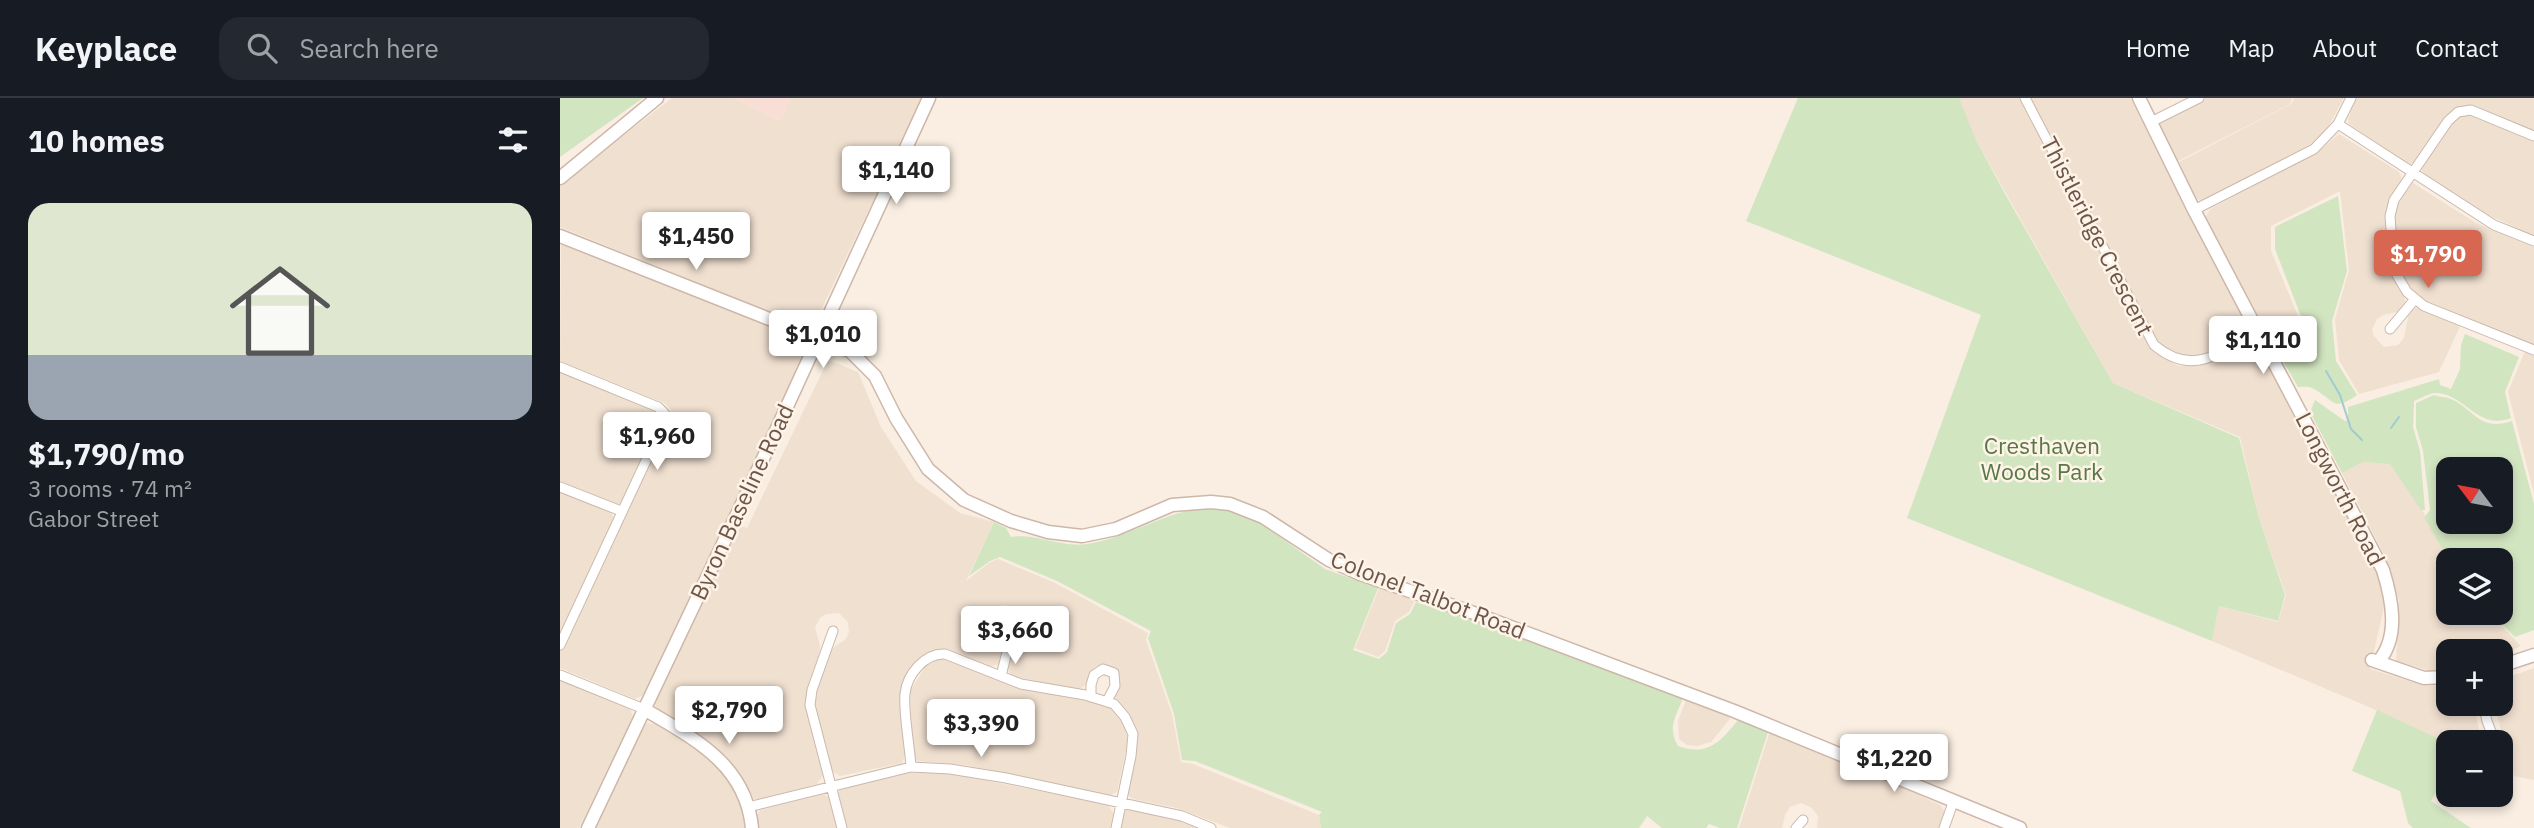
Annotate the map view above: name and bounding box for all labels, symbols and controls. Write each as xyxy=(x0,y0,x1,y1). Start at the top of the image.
search box xyxy=(219,17,709,80)
text: Keyplace xyxy=(35,27,177,70)
icon: search xyxy=(243,29,281,67)
text: Search here xyxy=(299,31,439,65)
text: Home xyxy=(2126,32,2190,64)
text: Map xyxy=(2228,32,2274,64)
text: About xyxy=(2312,32,2377,64)
text: Contact xyxy=(2415,32,2499,64)
text: 10 homes xyxy=(28,121,165,160)
icon: filters xyxy=(494,121,532,159)
street label: Thistleridge Crescent xyxy=(2035,131,2161,340)
pin: $1,140 xyxy=(839,146,953,206)
text: $1,140 xyxy=(858,154,934,184)
pin: $1,450 xyxy=(639,212,753,272)
text: $1,450 xyxy=(658,220,734,250)
pin: $1,790 xyxy=(2371,230,2485,290)
text: $1,790 xyxy=(2390,238,2466,268)
icon: home xyxy=(217,248,343,374)
pin: $1,010 xyxy=(766,310,880,370)
pin: $1,110 xyxy=(2206,316,2320,376)
text: $1,010 xyxy=(785,318,861,348)
text: $1,110 xyxy=(2225,324,2301,354)
street label: Byron Baseline Road xyxy=(682,399,800,604)
street label: Longworth Road xyxy=(2289,407,2392,570)
pin: $1,960 xyxy=(600,412,714,472)
text: $1,960 xyxy=(619,420,695,450)
park label: Cresthaven Woods Park xyxy=(1981,430,2103,486)
text: $1,790/mo xyxy=(28,434,185,473)
north arrow xyxy=(2436,457,2513,534)
map controls xyxy=(2436,457,2513,807)
text: 3 rooms · 74 m² xyxy=(28,473,192,503)
text: Gabor Street xyxy=(28,503,159,533)
street label: Colonel Talbot Road xyxy=(1327,543,1530,645)
button: layers xyxy=(2436,548,2513,625)
pin: $3,660 xyxy=(958,606,1072,666)
text: $3,660 xyxy=(977,614,1053,644)
button: + xyxy=(2436,639,2513,716)
pin: $2,790 xyxy=(672,686,786,746)
text: $2,790 xyxy=(691,694,767,724)
pin: $3,390 xyxy=(924,700,1038,759)
text: $3,390 xyxy=(943,707,1019,737)
button: − xyxy=(2436,730,2513,807)
pin: $1,220 xyxy=(1837,734,1951,794)
text: $1,220 xyxy=(1856,742,1932,772)

